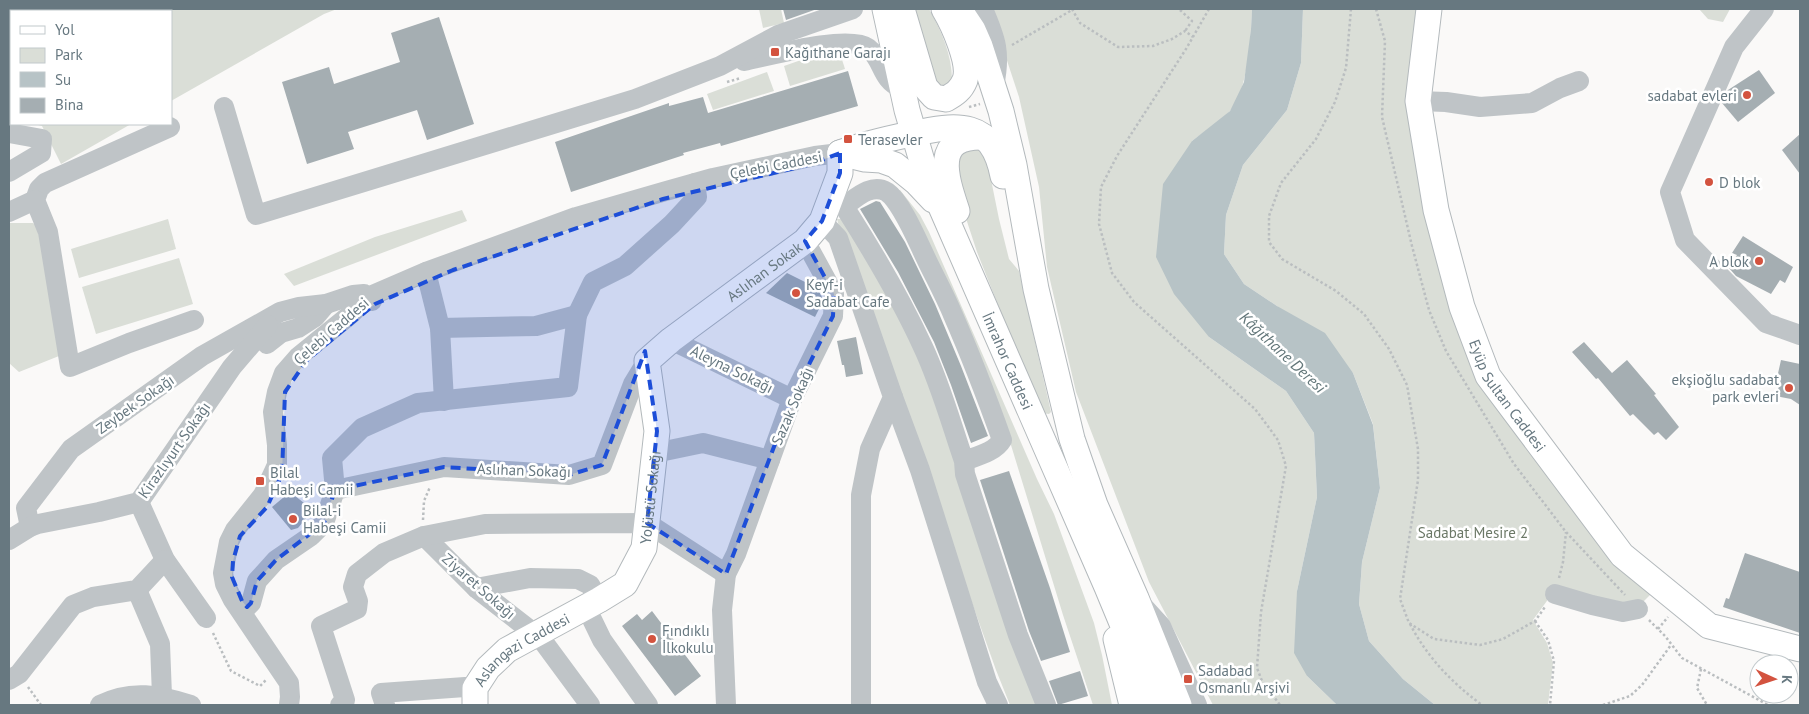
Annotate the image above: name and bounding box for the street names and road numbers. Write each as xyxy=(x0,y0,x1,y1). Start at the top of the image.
street label: Çelebi Caddesi xyxy=(728,147,824,183)
street label: Aslıhan Sokak xyxy=(723,237,806,305)
street label: Çelebi Caddesi xyxy=(289,293,373,369)
street label: İmrahor Caddesi xyxy=(979,309,1038,412)
street label: Eyüp Sultan Caddesi xyxy=(1466,337,1551,455)
street label: Aleyna Sokağı xyxy=(687,341,777,397)
street label: Sazak Sokağı xyxy=(767,364,817,448)
street label: Zeybek Sokağı xyxy=(92,370,178,438)
street label: Kirazlıyurt Sokağı xyxy=(134,398,214,502)
street label: Yolüstü Sokağı xyxy=(635,450,664,545)
street label: Aslıhan Sokağı xyxy=(477,459,571,481)
street label: Ziyaret Sokağı xyxy=(438,549,520,623)
street label: Aslangazi Caddesi xyxy=(469,608,573,690)

